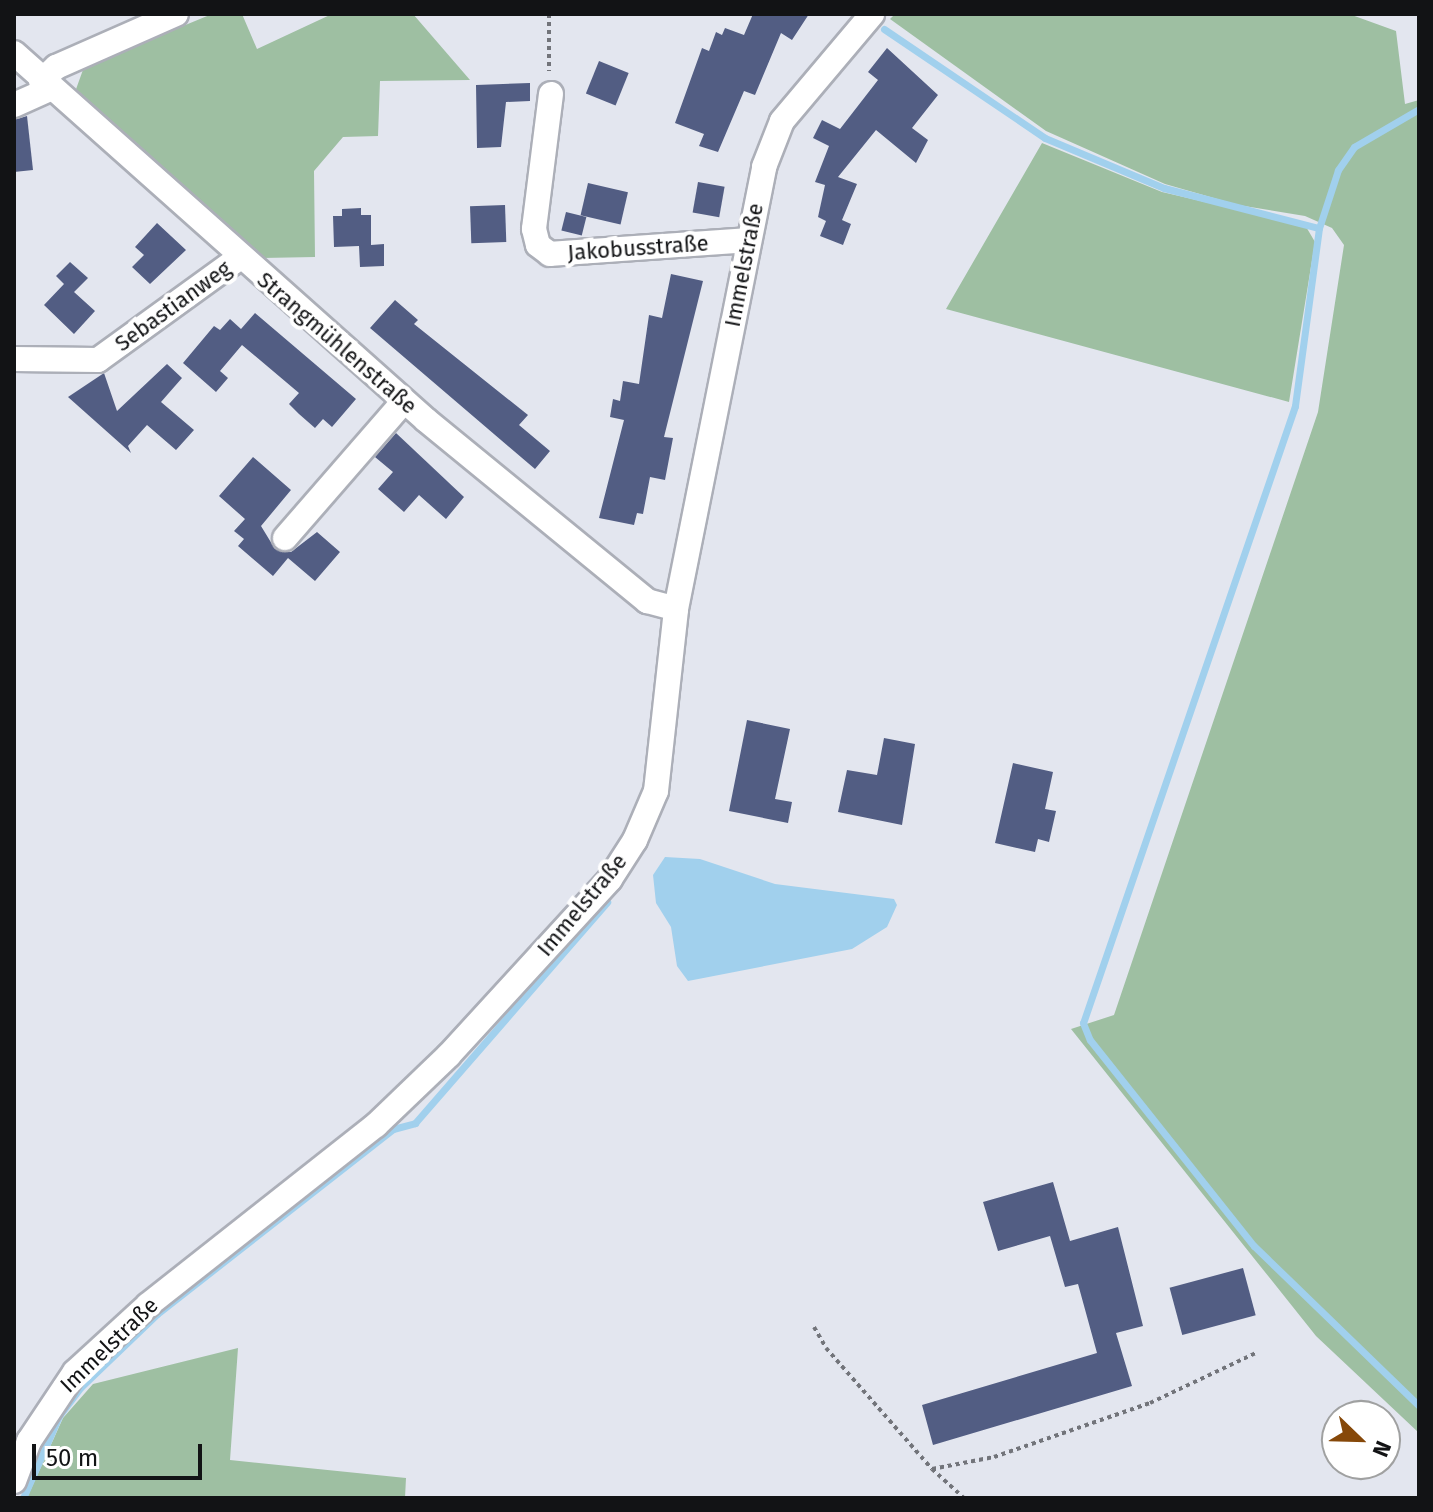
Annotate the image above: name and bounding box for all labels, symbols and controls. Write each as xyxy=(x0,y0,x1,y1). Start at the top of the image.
street label: Immelstraße xyxy=(719,201,769,329)
street label: Jakobusstraße xyxy=(567,230,709,266)
street label: Sebastianweg xyxy=(110,255,236,357)
street label: Strangmühlenstraße xyxy=(252,267,422,419)
street label: Immelstraße xyxy=(532,848,632,962)
street label: Immelstraße xyxy=(55,1292,163,1398)
north arrow xyxy=(1321,1400,1401,1480)
scale bar xyxy=(36,1428,206,1478)
text: N xyxy=(1366,1437,1397,1461)
text: 50 m xyxy=(46,1444,98,1472)

